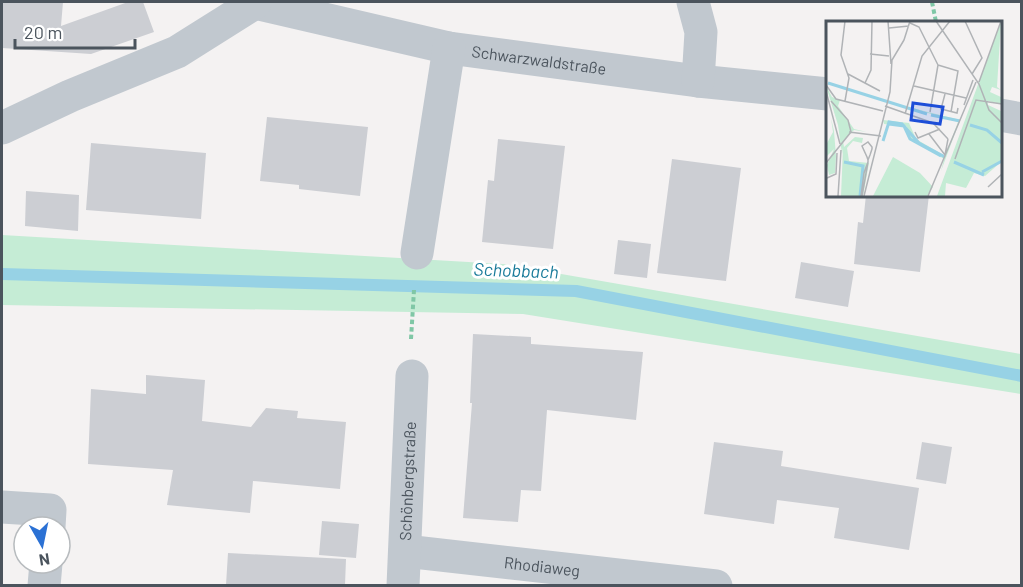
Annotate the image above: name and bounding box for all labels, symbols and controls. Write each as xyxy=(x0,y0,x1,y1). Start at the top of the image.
scale bar xyxy=(15,12,135,50)
text: 20 m xyxy=(24,21,62,43)
inset map xyxy=(826,21,1002,196)
street label: Schwarzwaldstraße xyxy=(471,41,608,78)
water label: Schobbach xyxy=(473,258,559,282)
street label: Schönbergstraße xyxy=(395,421,419,541)
north arrow xyxy=(12,515,72,575)
text: N xyxy=(38,550,51,571)
street label: Rhodiaweg xyxy=(503,552,581,580)

